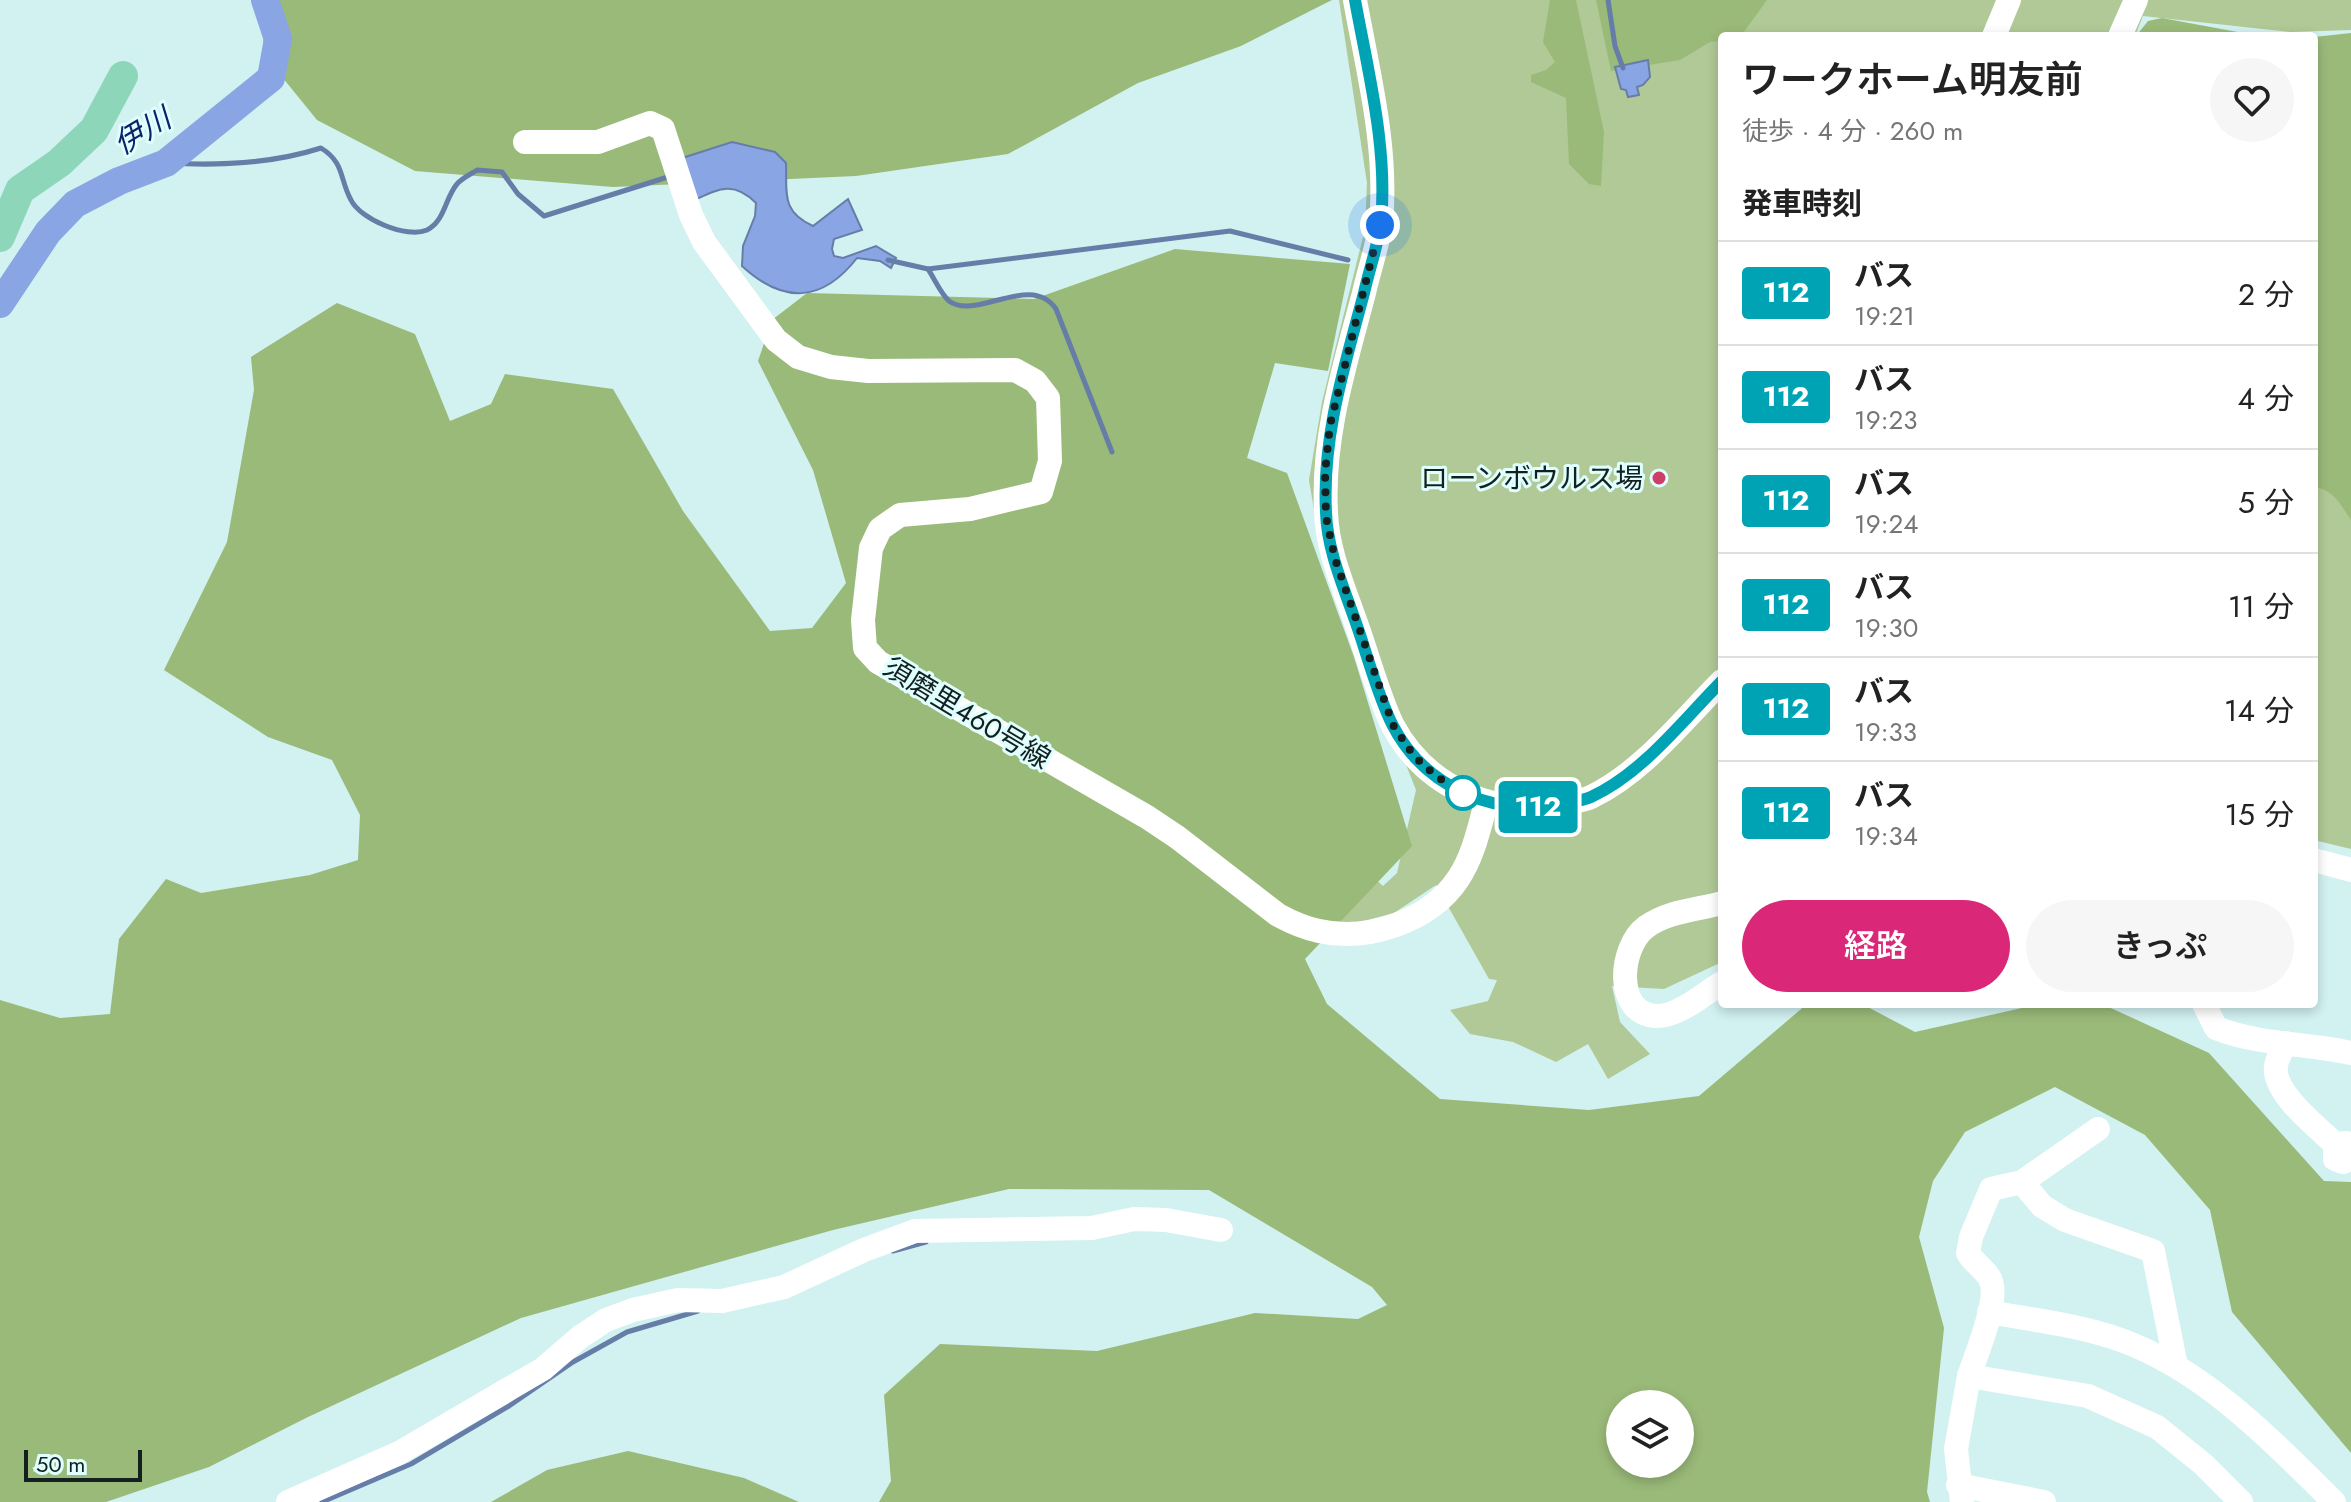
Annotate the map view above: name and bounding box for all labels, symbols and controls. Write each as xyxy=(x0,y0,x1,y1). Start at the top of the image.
text: ワークホーム明友前 xyxy=(1742,52,2083,107)
button: heart xyxy=(2210,58,2294,142)
water label: 伊川 xyxy=(105,96,181,165)
text: 徒歩 · 4 分 · 260 m xyxy=(1742,112,1963,150)
text: 発車時刻 xyxy=(1742,182,1862,225)
your location xyxy=(1360,205,1400,245)
text: バス xyxy=(1854,254,1914,297)
text: 112 xyxy=(1763,272,1809,313)
text: 2 分 xyxy=(2238,273,2294,316)
text: 19:21 xyxy=(1854,297,1915,335)
text: バス xyxy=(1854,358,1914,401)
text: 112 xyxy=(1763,376,1809,417)
text: 4 分 xyxy=(2238,377,2294,420)
text: 19:23 xyxy=(1854,401,1917,439)
place label: ローンボウルス場 xyxy=(1420,458,1643,499)
text: バス xyxy=(1854,462,1914,505)
marker: ローンボウルス場 xyxy=(1650,469,1668,487)
text: 112 xyxy=(1763,480,1809,521)
text: 5 分 xyxy=(2238,481,2294,524)
text: 19:24 xyxy=(1854,505,1918,543)
text: バス xyxy=(1854,566,1914,609)
text: 112 xyxy=(1763,584,1809,625)
text: 11 分 xyxy=(2228,585,2294,628)
text: 19:30 xyxy=(1854,609,1918,647)
street label: 須磨里４６０号線 xyxy=(876,647,1058,779)
text: バス xyxy=(1854,670,1914,713)
text: 112 xyxy=(1763,688,1809,729)
text: 14 分 xyxy=(2224,689,2294,732)
text: 19:33 xyxy=(1854,713,1917,751)
text: バス xyxy=(1854,774,1914,817)
unlabelled marker xyxy=(1446,776,1480,810)
line badge: 112 xyxy=(1492,781,1584,833)
text: 112 xyxy=(1515,786,1561,827)
text: 112 xyxy=(1763,792,1809,833)
text: 15 分 xyxy=(2225,793,2294,836)
text: 19:34 xyxy=(1854,817,1918,855)
button: 経路 xyxy=(1742,900,2010,992)
button: きっぷ xyxy=(2026,900,2294,992)
map controls xyxy=(1606,1390,1694,1478)
button: layers xyxy=(1606,1390,1694,1478)
scale bar xyxy=(24,1446,142,1482)
text: 50 m xyxy=(36,1448,85,1480)

